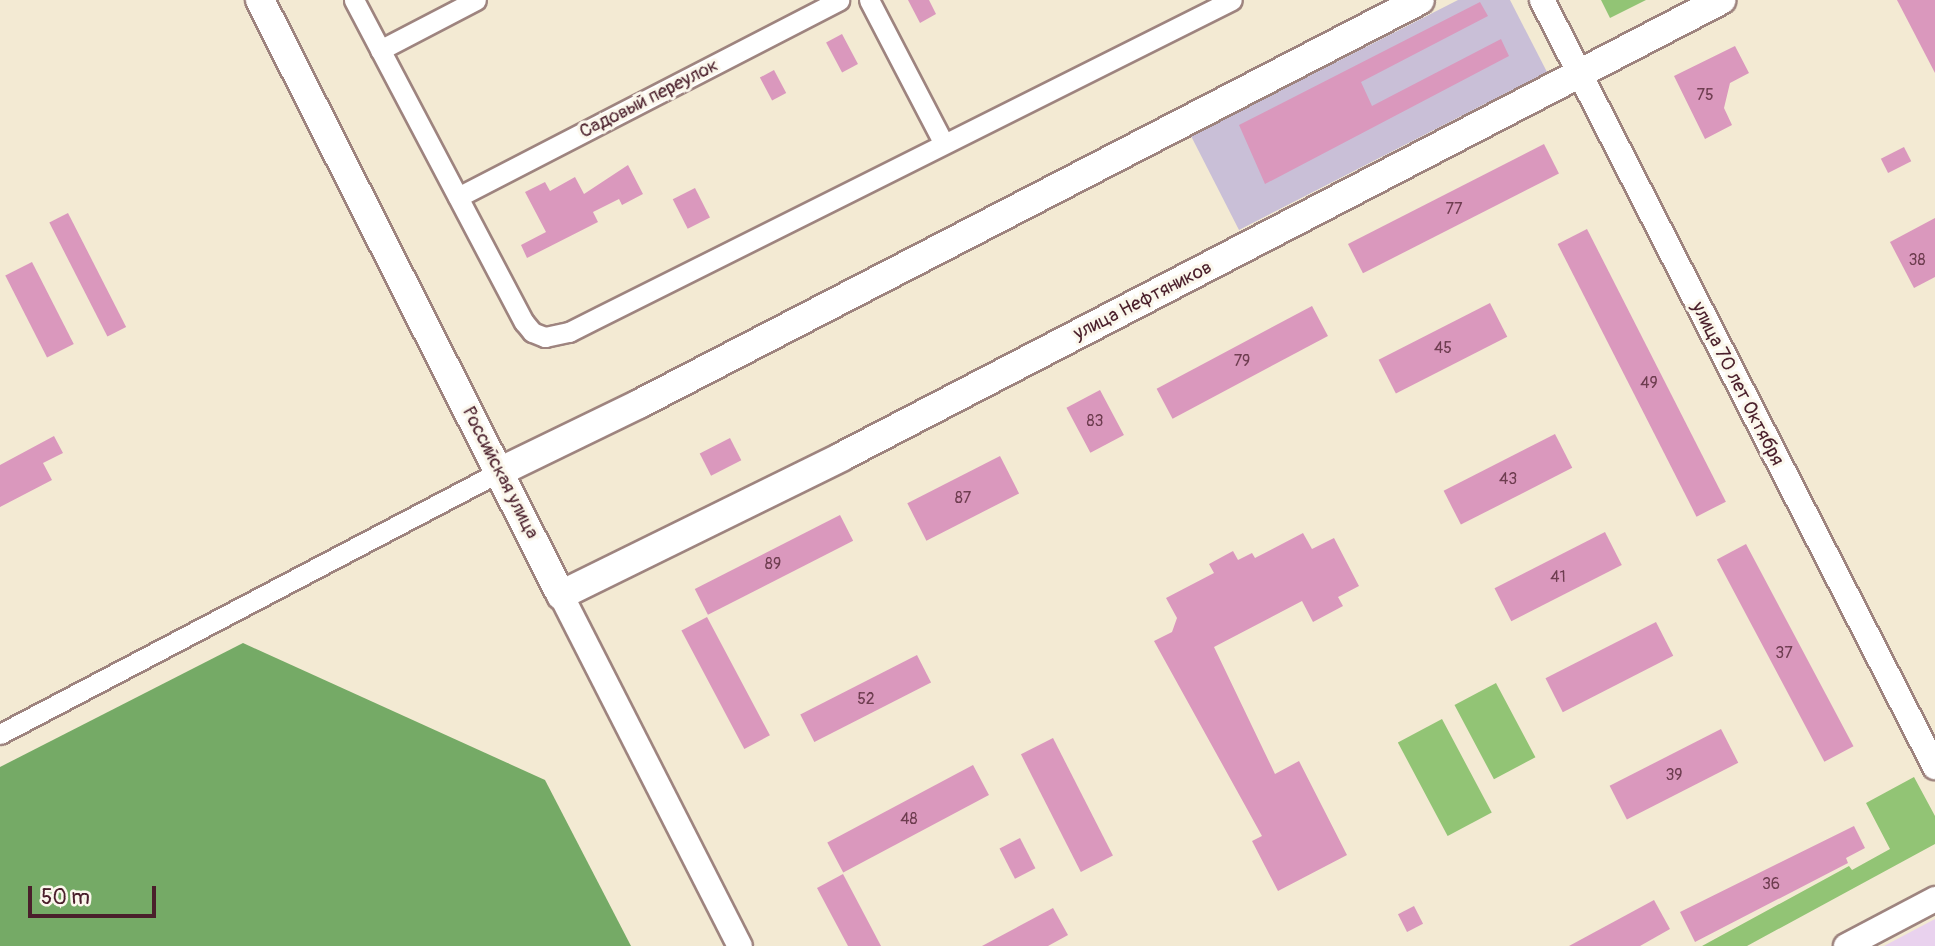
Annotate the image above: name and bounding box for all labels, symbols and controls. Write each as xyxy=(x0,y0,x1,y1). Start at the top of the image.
street label: Садовый переулок xyxy=(576,54,722,144)
house number: 75 xyxy=(1696,85,1714,105)
house number: 77 xyxy=(1446,199,1462,219)
house number: 38 xyxy=(1909,250,1925,270)
street label: улица Нефтяников xyxy=(1070,256,1216,346)
street label: улица 70 лет Октября xyxy=(1686,298,1788,470)
house number: 45 xyxy=(1434,338,1452,358)
house number: 79 xyxy=(1234,351,1250,371)
house number: 49 xyxy=(1640,373,1658,393)
street label: Российская улица xyxy=(457,403,543,543)
house number: 83 xyxy=(1087,411,1103,431)
house number: 43 xyxy=(1499,469,1517,489)
house number: 87 xyxy=(955,488,971,508)
house number: 89 xyxy=(765,554,781,574)
house number: 41 xyxy=(1550,567,1566,587)
house number: 37 xyxy=(1775,643,1793,663)
house number: 52 xyxy=(857,689,875,709)
house number: 39 xyxy=(1665,765,1683,785)
house number: 48 xyxy=(900,809,918,829)
scale bar xyxy=(32,872,159,916)
house number: 36 xyxy=(1762,874,1780,894)
text: 50 m xyxy=(41,884,90,911)

